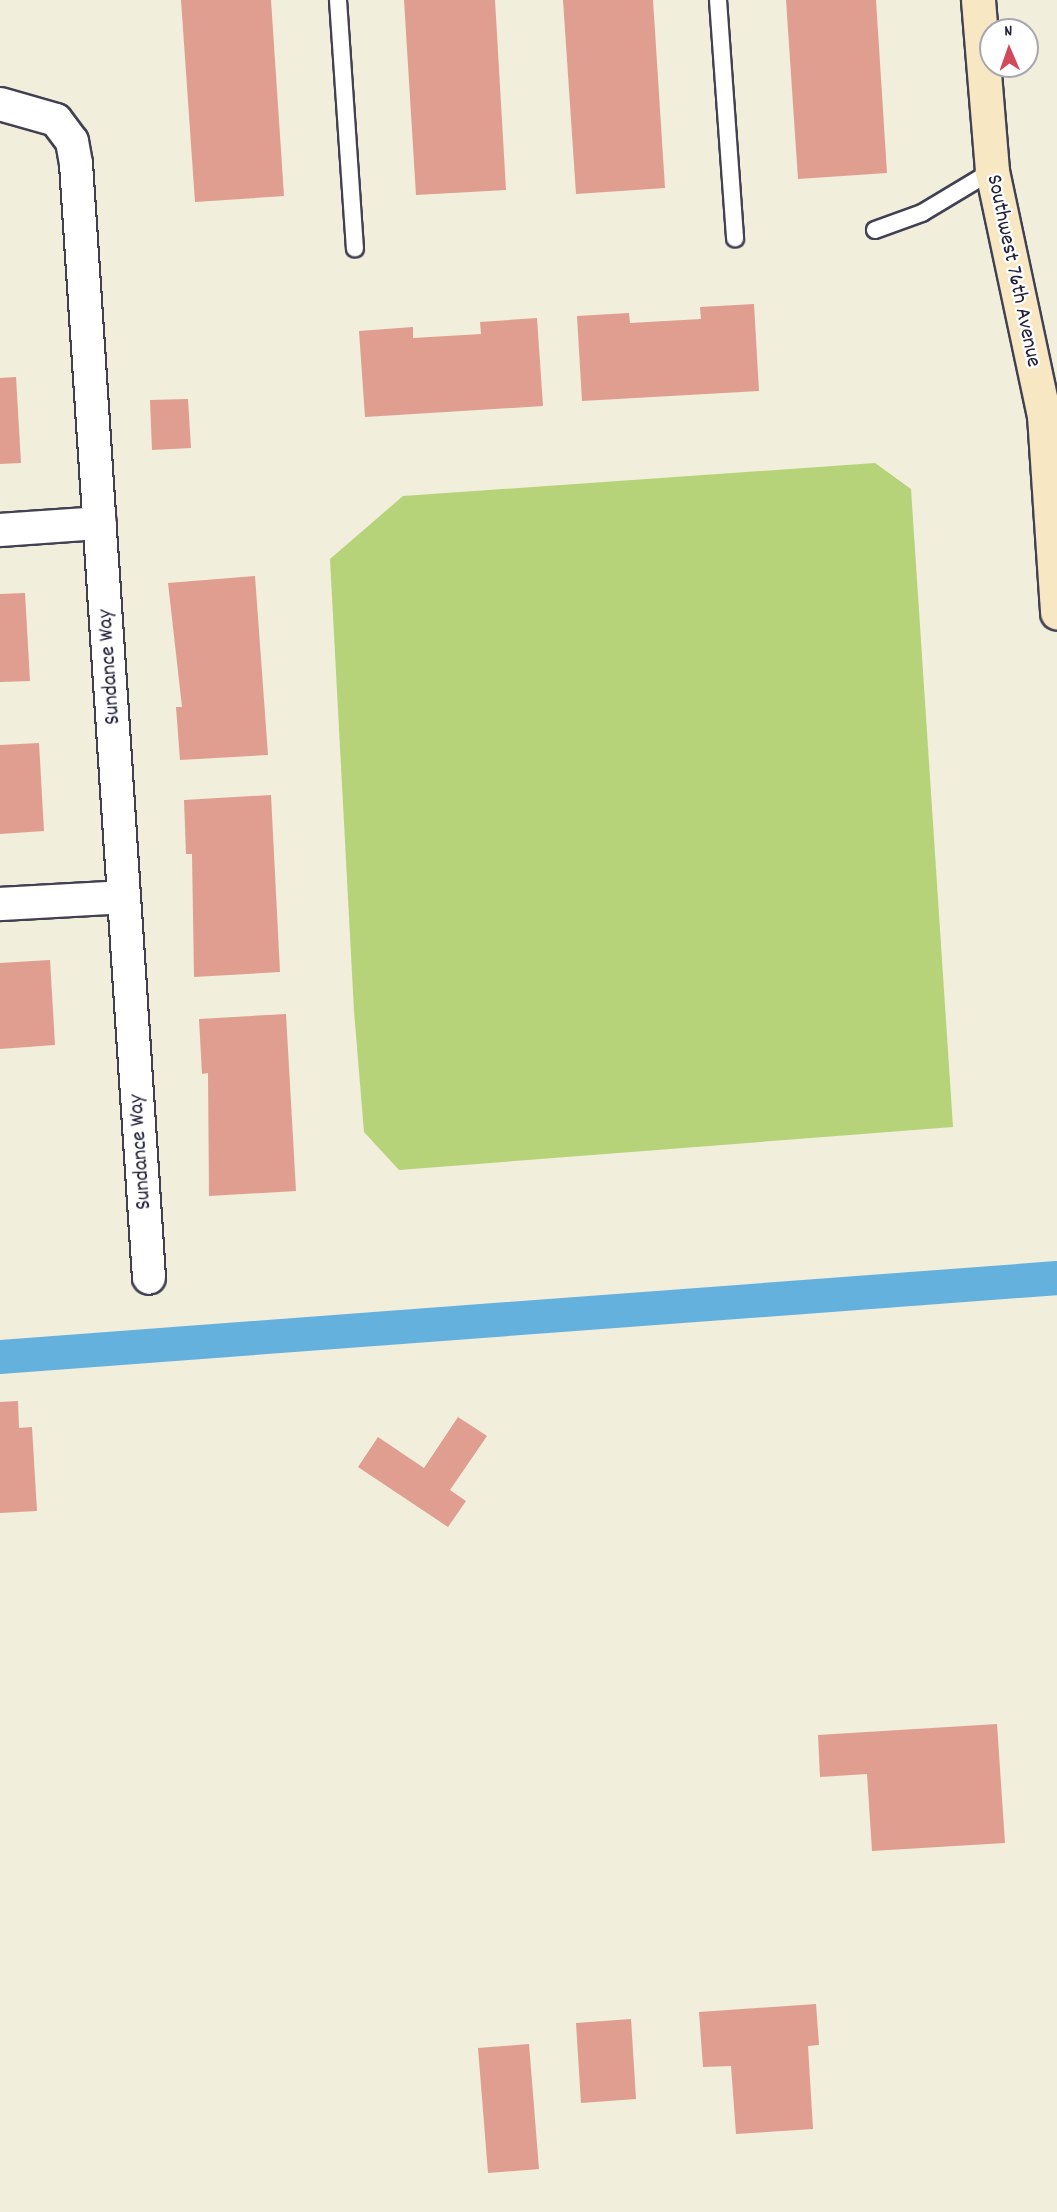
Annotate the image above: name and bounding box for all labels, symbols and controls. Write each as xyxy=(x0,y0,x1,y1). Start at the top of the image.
north arrow xyxy=(979,18,1039,78)
text: N xyxy=(1004,20,1013,43)
street label: Southwest 76th Avenue xyxy=(980,172,1046,370)
street label: Sundance Way xyxy=(93,608,127,726)
street label: Sundance Way xyxy=(124,1093,158,1211)

